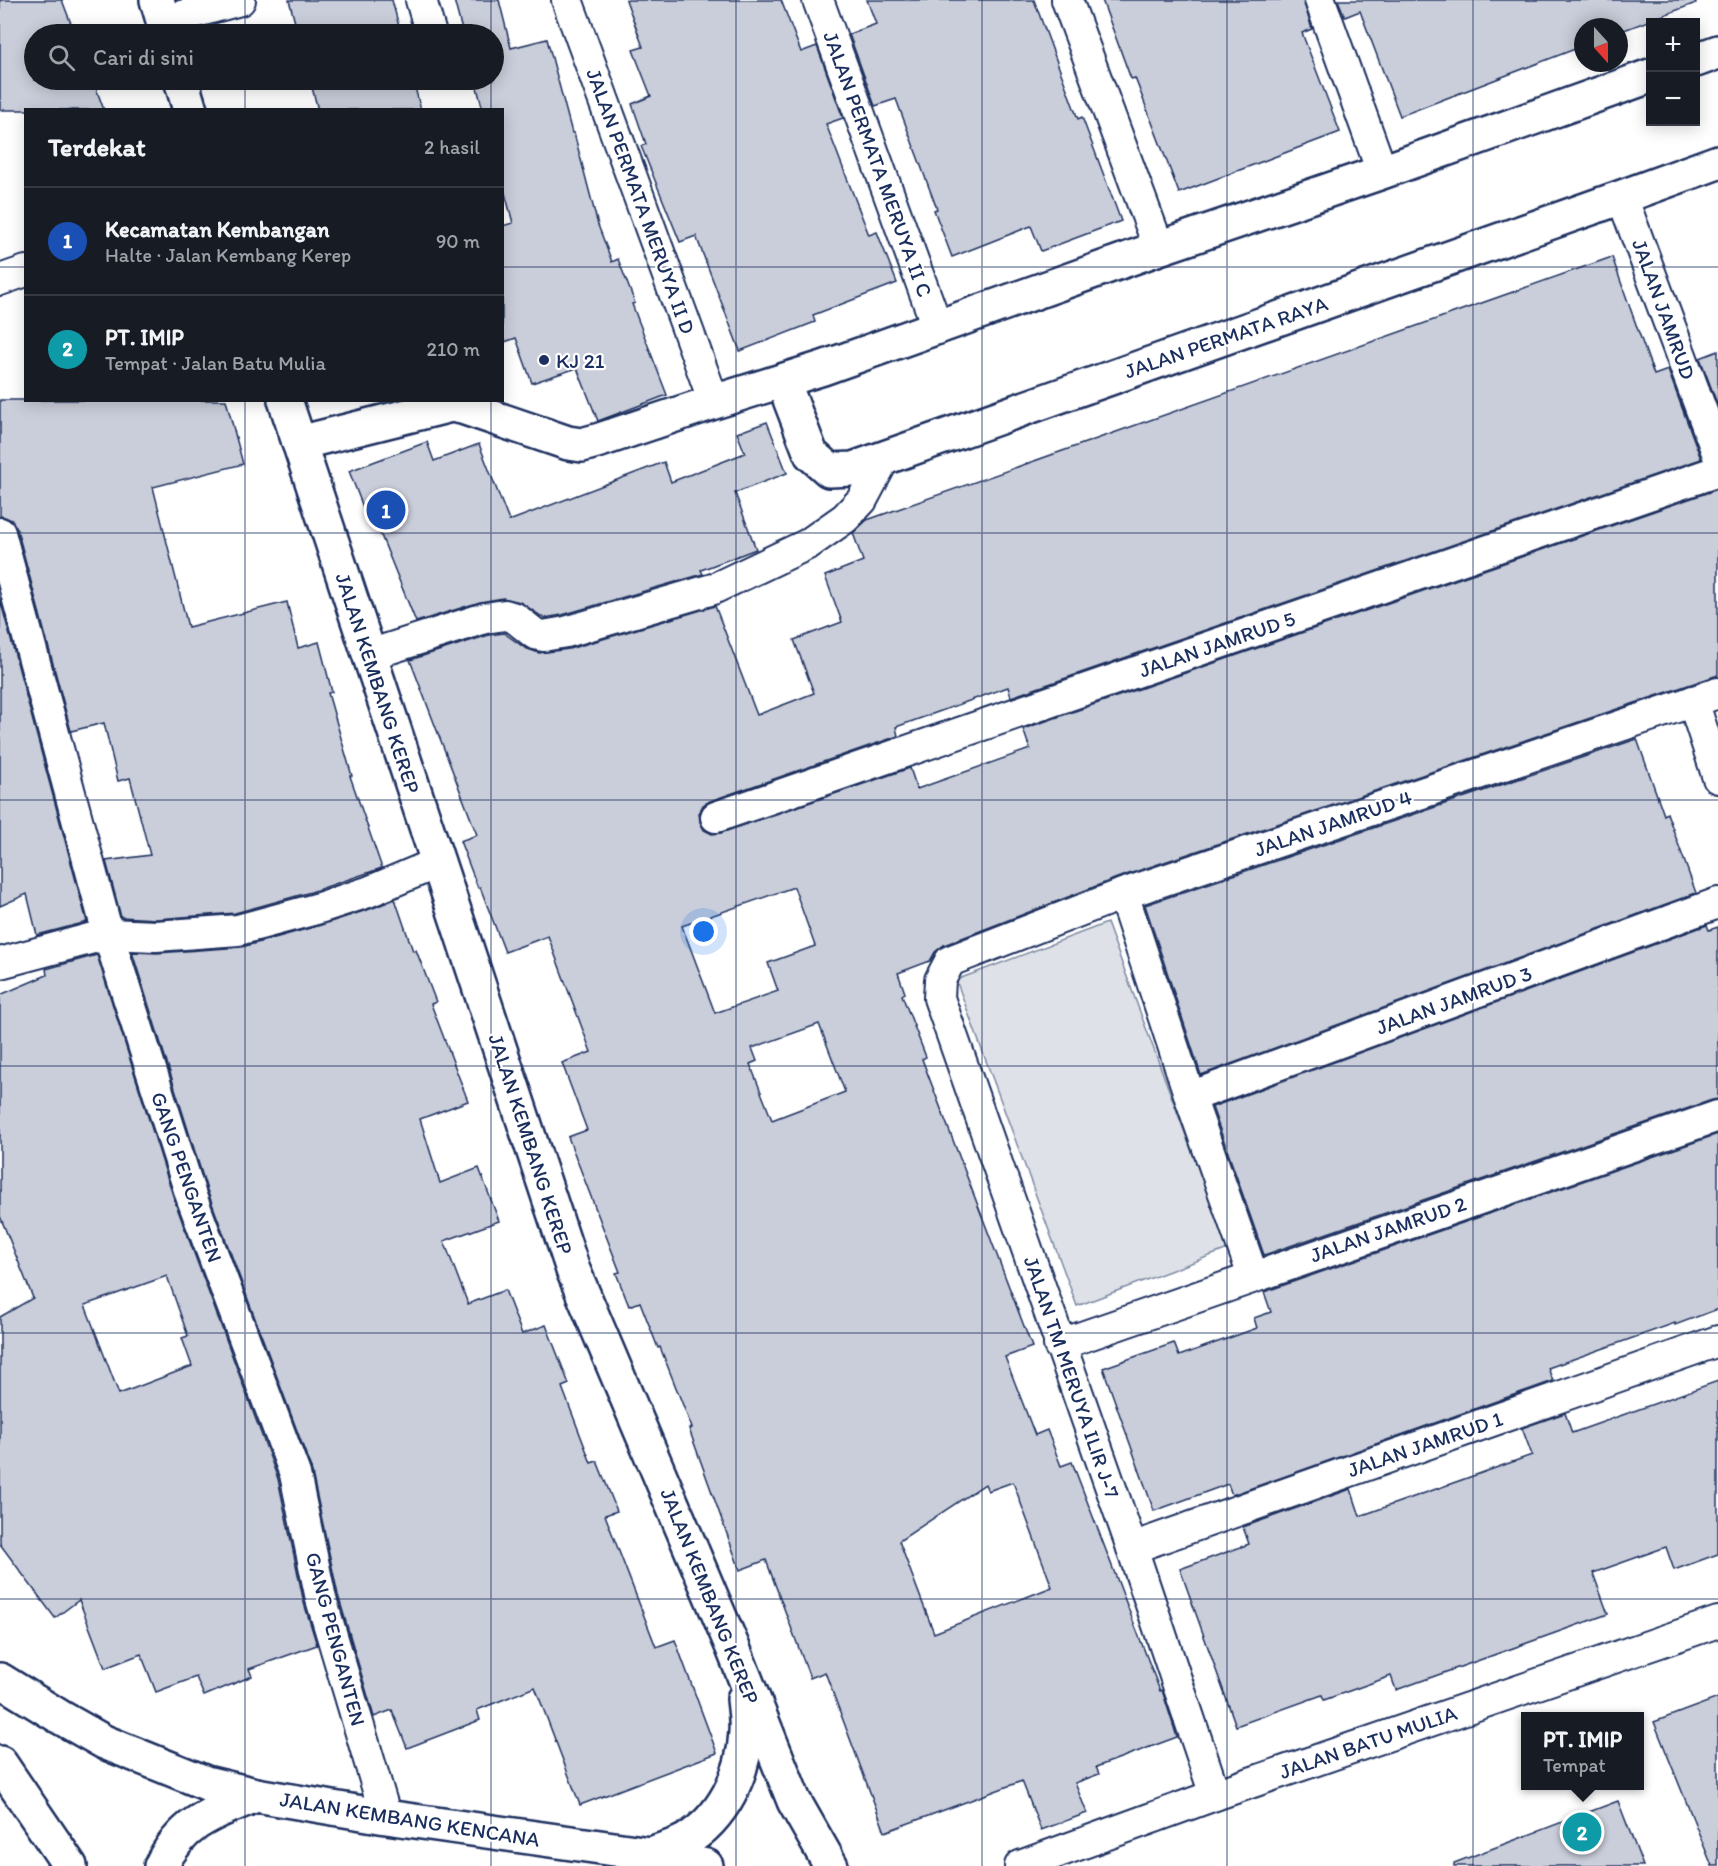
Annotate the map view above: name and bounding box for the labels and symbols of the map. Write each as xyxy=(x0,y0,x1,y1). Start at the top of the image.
north arrow xyxy=(1574,18,1628,72)
street label: JALAN PERMATA MERUYA II C xyxy=(818,28,938,300)
street label: JALAN PERMATA MERUYA II D xyxy=(581,65,701,337)
street label: JALAN JAMRUD xyxy=(1627,235,1701,383)
street label: JALAN PERMATA RAYA xyxy=(1121,290,1331,384)
place label: KJ 21 xyxy=(556,348,605,373)
marker: KJ 21 xyxy=(537,353,551,367)
pin: 1 xyxy=(366,488,406,532)
street label: JALAN KEMBANG KEREP xyxy=(331,570,425,796)
street label: JALAN JAMRUD 5 xyxy=(1136,606,1298,682)
street label: JALAN JAMRUD 4 xyxy=(1251,784,1415,862)
your location xyxy=(689,917,718,946)
street label: JALAN JAMRUD 3 xyxy=(1373,960,1535,1040)
street label: JALAN KEMBANG KEREP xyxy=(484,1031,578,1257)
street label: GANG PENGANTEN xyxy=(146,1088,228,1266)
street label: JALAN JAMRUD 2 xyxy=(1307,1191,1469,1267)
street label: JALAN TM MERUYA ILIR J-7 xyxy=(1019,1253,1125,1501)
street label: JALAN JAMRUD 1 xyxy=(1344,1406,1506,1482)
street label: JALAN KEMBANG KEREP xyxy=(655,1485,765,1707)
street label: GANG PENGANTEN xyxy=(301,1549,371,1729)
street label: JALAN BATU MULIA xyxy=(1276,1700,1460,1784)
street label: JALAN KEMBANG KENCANA xyxy=(278,1786,542,1852)
pin: 2 xyxy=(1562,1810,1602,1854)

